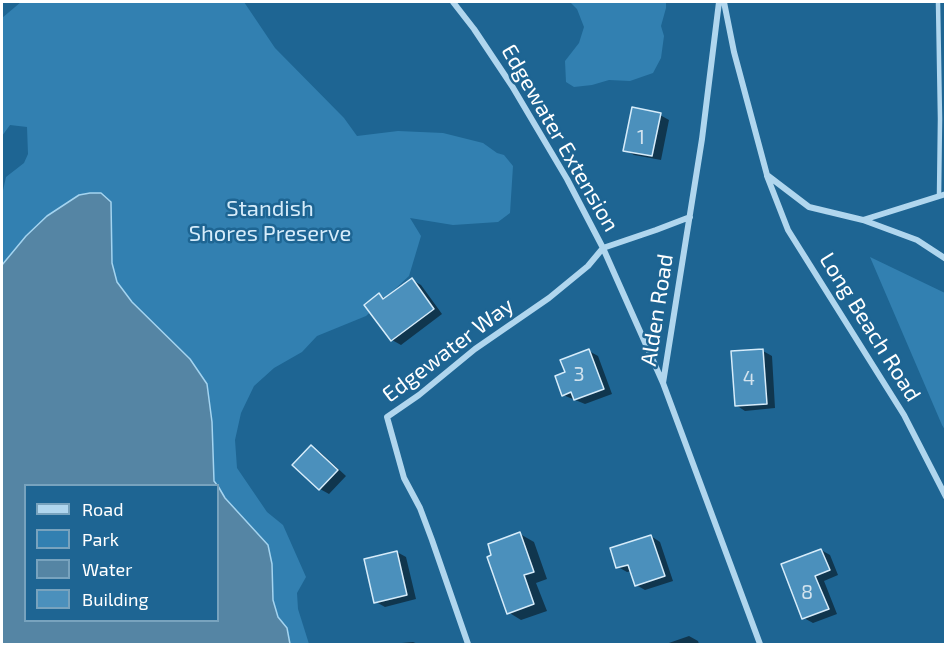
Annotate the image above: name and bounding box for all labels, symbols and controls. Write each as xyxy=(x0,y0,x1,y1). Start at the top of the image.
street label: Edgewater Extension xyxy=(496,40,624,236)
house number: 1 xyxy=(637,125,645,149)
park label: Standish Shores Preserve xyxy=(189,196,351,248)
street label: Long Beach Road xyxy=(814,248,926,406)
street label: Alden Road xyxy=(635,252,679,368)
street label: Edgewater Way xyxy=(377,292,519,408)
house number: 3 xyxy=(573,362,585,386)
house number: 4 xyxy=(743,366,755,390)
legend xyxy=(24,484,219,622)
text: Road xyxy=(82,498,123,520)
text: Park xyxy=(82,528,119,550)
text: Water xyxy=(82,558,132,580)
house number: 8 xyxy=(801,580,813,604)
text: Building xyxy=(82,588,149,610)

